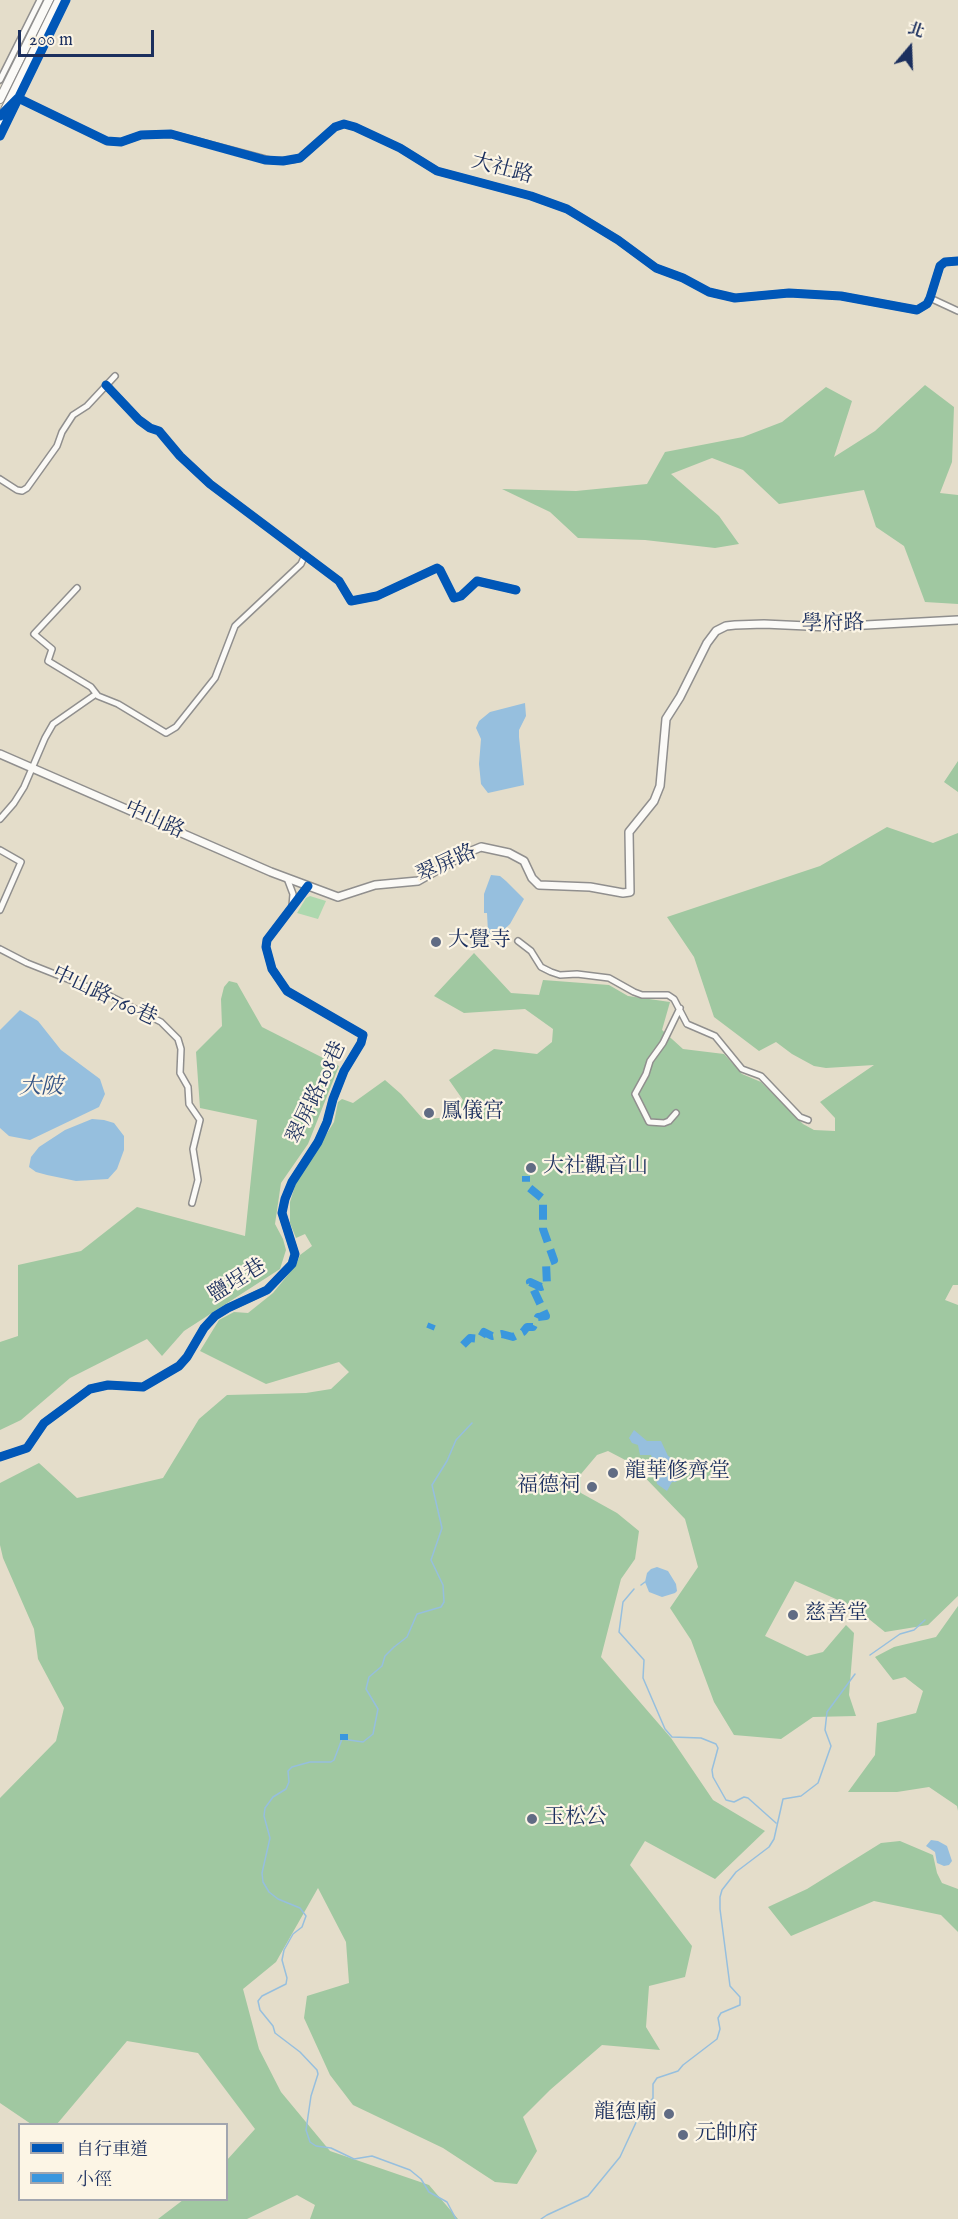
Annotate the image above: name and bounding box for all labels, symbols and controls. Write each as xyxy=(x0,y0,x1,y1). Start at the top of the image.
scale bar xyxy=(21,18,158,56)
north arrow xyxy=(880,18,940,78)
text: 北 xyxy=(905,19,927,43)
text: 200 m xyxy=(29,29,73,52)
street label: 大社路 xyxy=(468,150,536,190)
street label: 學府路 xyxy=(801,612,865,638)
street label: 中山路 xyxy=(120,797,188,845)
street label: 翠屏路 xyxy=(413,840,481,890)
place label: 大覺寺 xyxy=(448,929,511,955)
marker: 大覺寺 xyxy=(429,935,443,949)
street label: 中山路760巷 xyxy=(47,962,161,1032)
street label: 翠屏路108巷 xyxy=(283,1038,353,1148)
water label: 大陂 xyxy=(19,1075,63,1101)
place label: 鳳儀宮 xyxy=(441,1100,504,1126)
marker: 鳳儀宮 xyxy=(422,1106,436,1120)
place label: 大社觀音山 xyxy=(543,1155,648,1181)
marker: 大社觀音山 xyxy=(524,1161,538,1175)
street label: 鹽埕巷 xyxy=(205,1255,271,1309)
place label: 龍華修齊堂 xyxy=(625,1460,730,1486)
marker: 龍華修齊堂 xyxy=(606,1466,620,1480)
place label: 福德祠 xyxy=(517,1474,580,1500)
marker: 福德祠 xyxy=(585,1480,599,1494)
place label: 慈善堂 xyxy=(805,1602,868,1628)
marker: 慈善堂 xyxy=(786,1608,800,1622)
place label: 玉松公 xyxy=(544,1806,607,1832)
marker: 玉松公 xyxy=(525,1812,539,1826)
place label: 龍德廟 xyxy=(594,2101,657,2127)
marker: 龍德廟 xyxy=(662,2107,676,2121)
place label: 元帥府 xyxy=(695,2122,758,2148)
legend xyxy=(18,2123,228,2201)
marker: 元帥府 xyxy=(676,2128,690,2142)
text: 自行車道 xyxy=(76,2139,148,2162)
text: 小徑 xyxy=(76,2169,112,2192)

